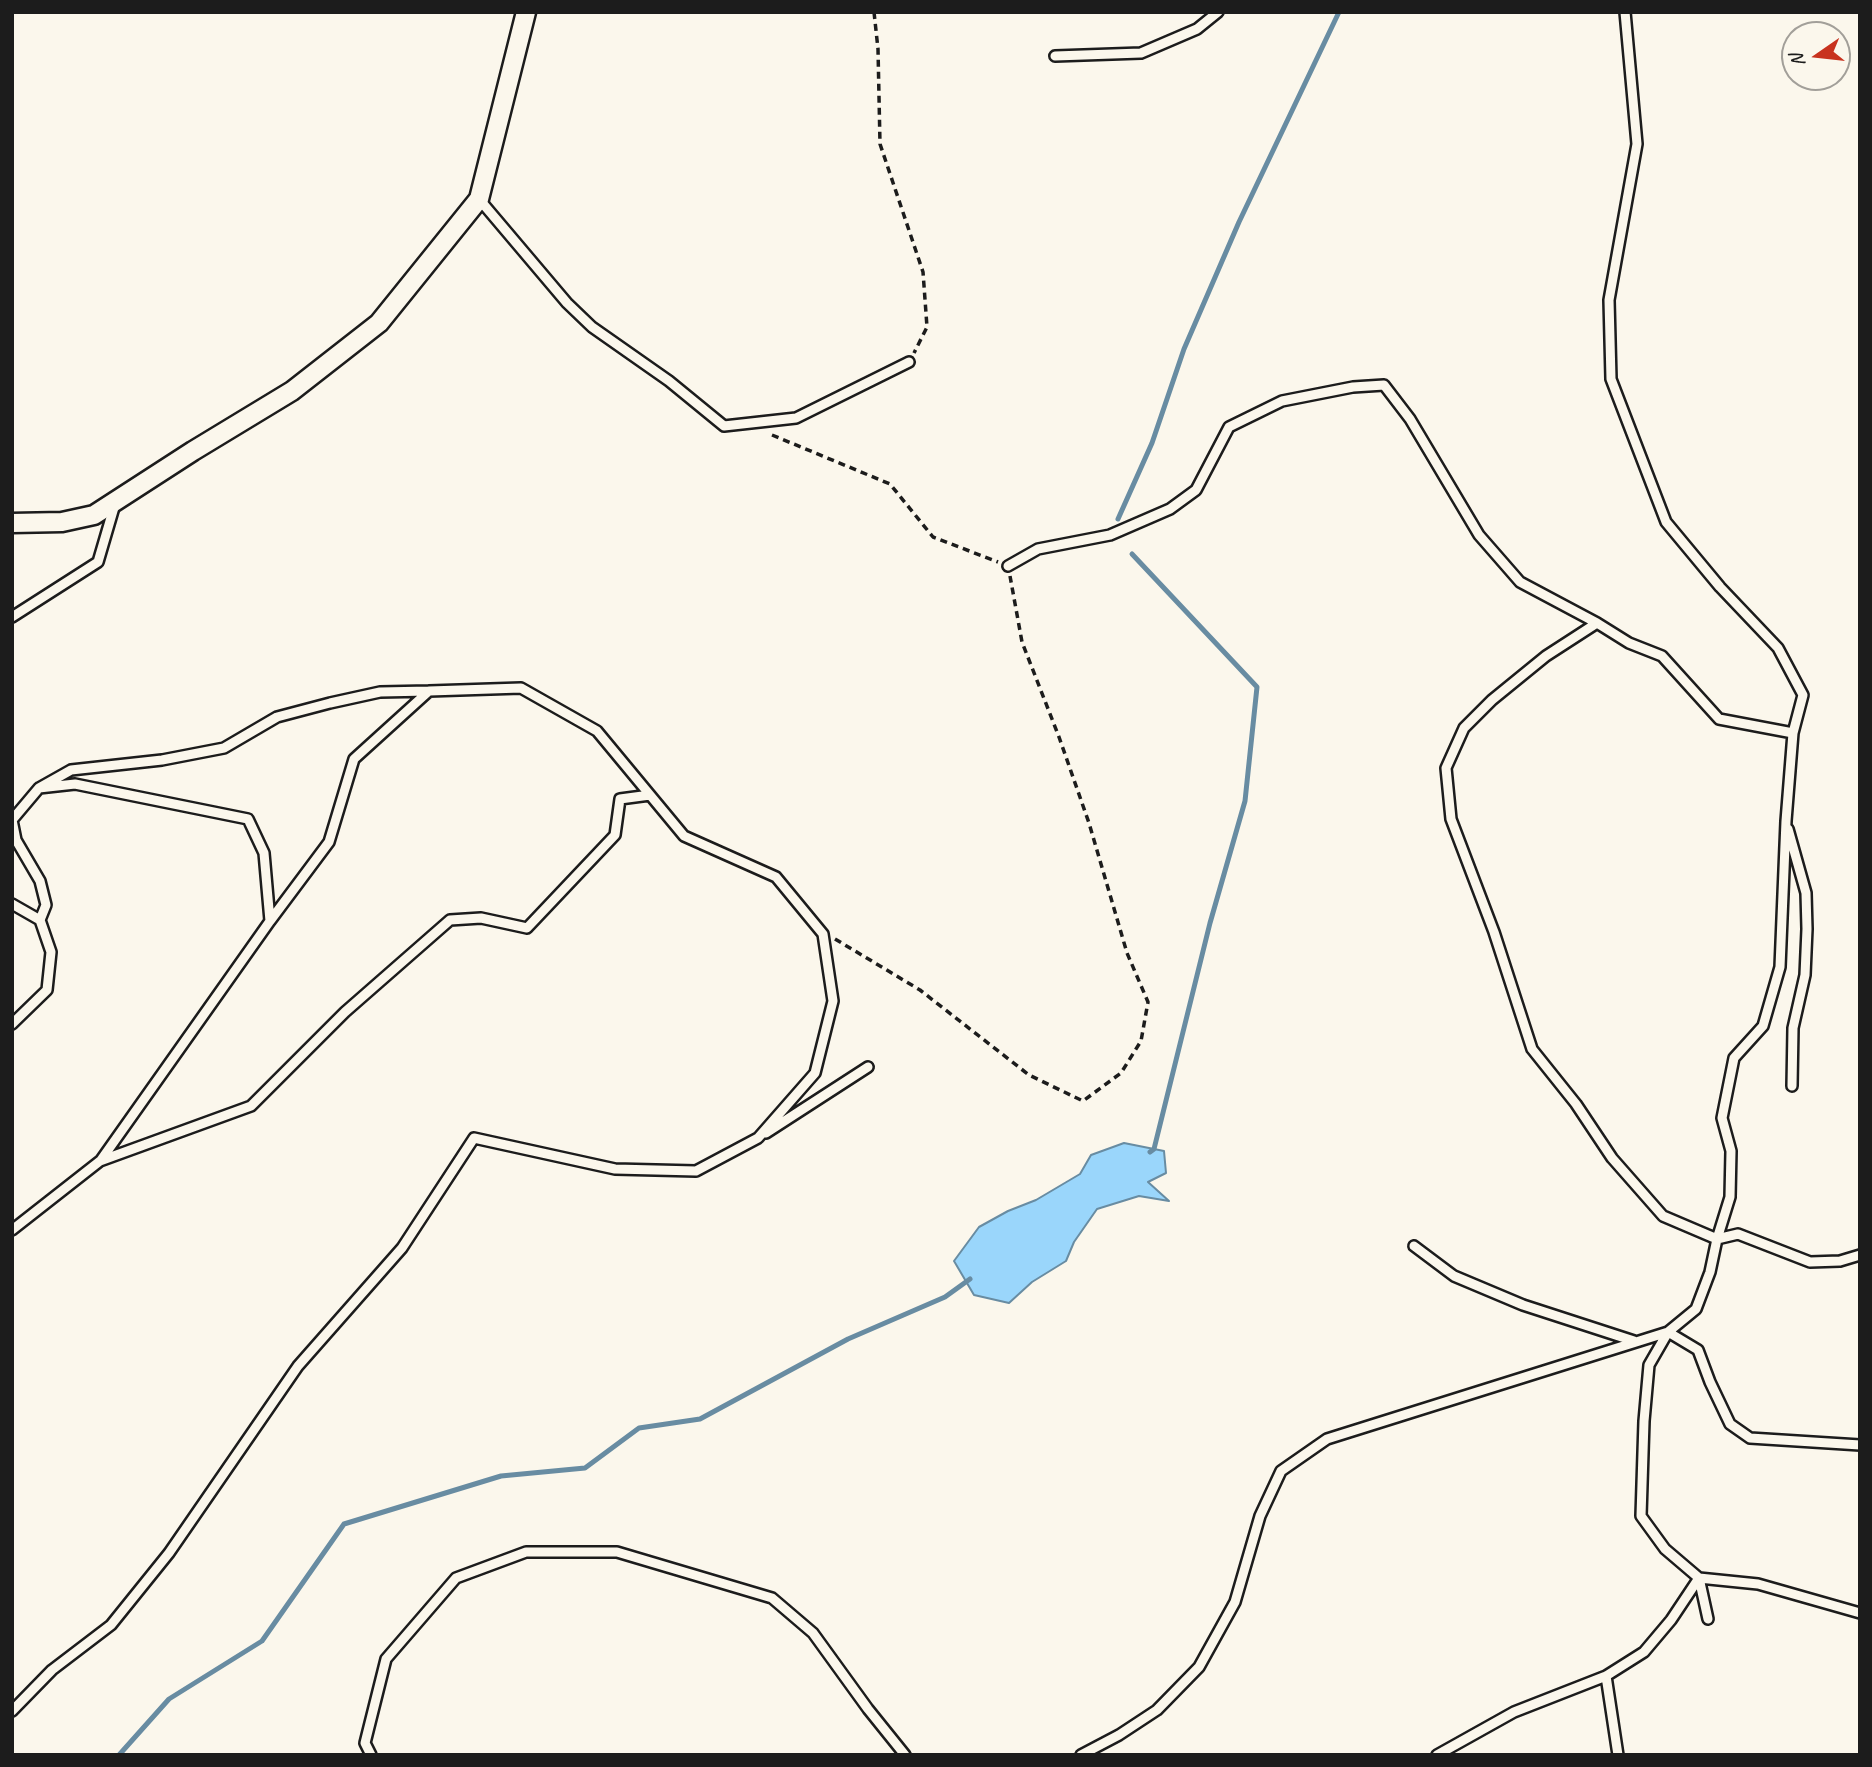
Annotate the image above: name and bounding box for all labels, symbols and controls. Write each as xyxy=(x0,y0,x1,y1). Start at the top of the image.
north arrow xyxy=(1781,21,1851,91)
text: N xyxy=(1784,52,1811,69)

